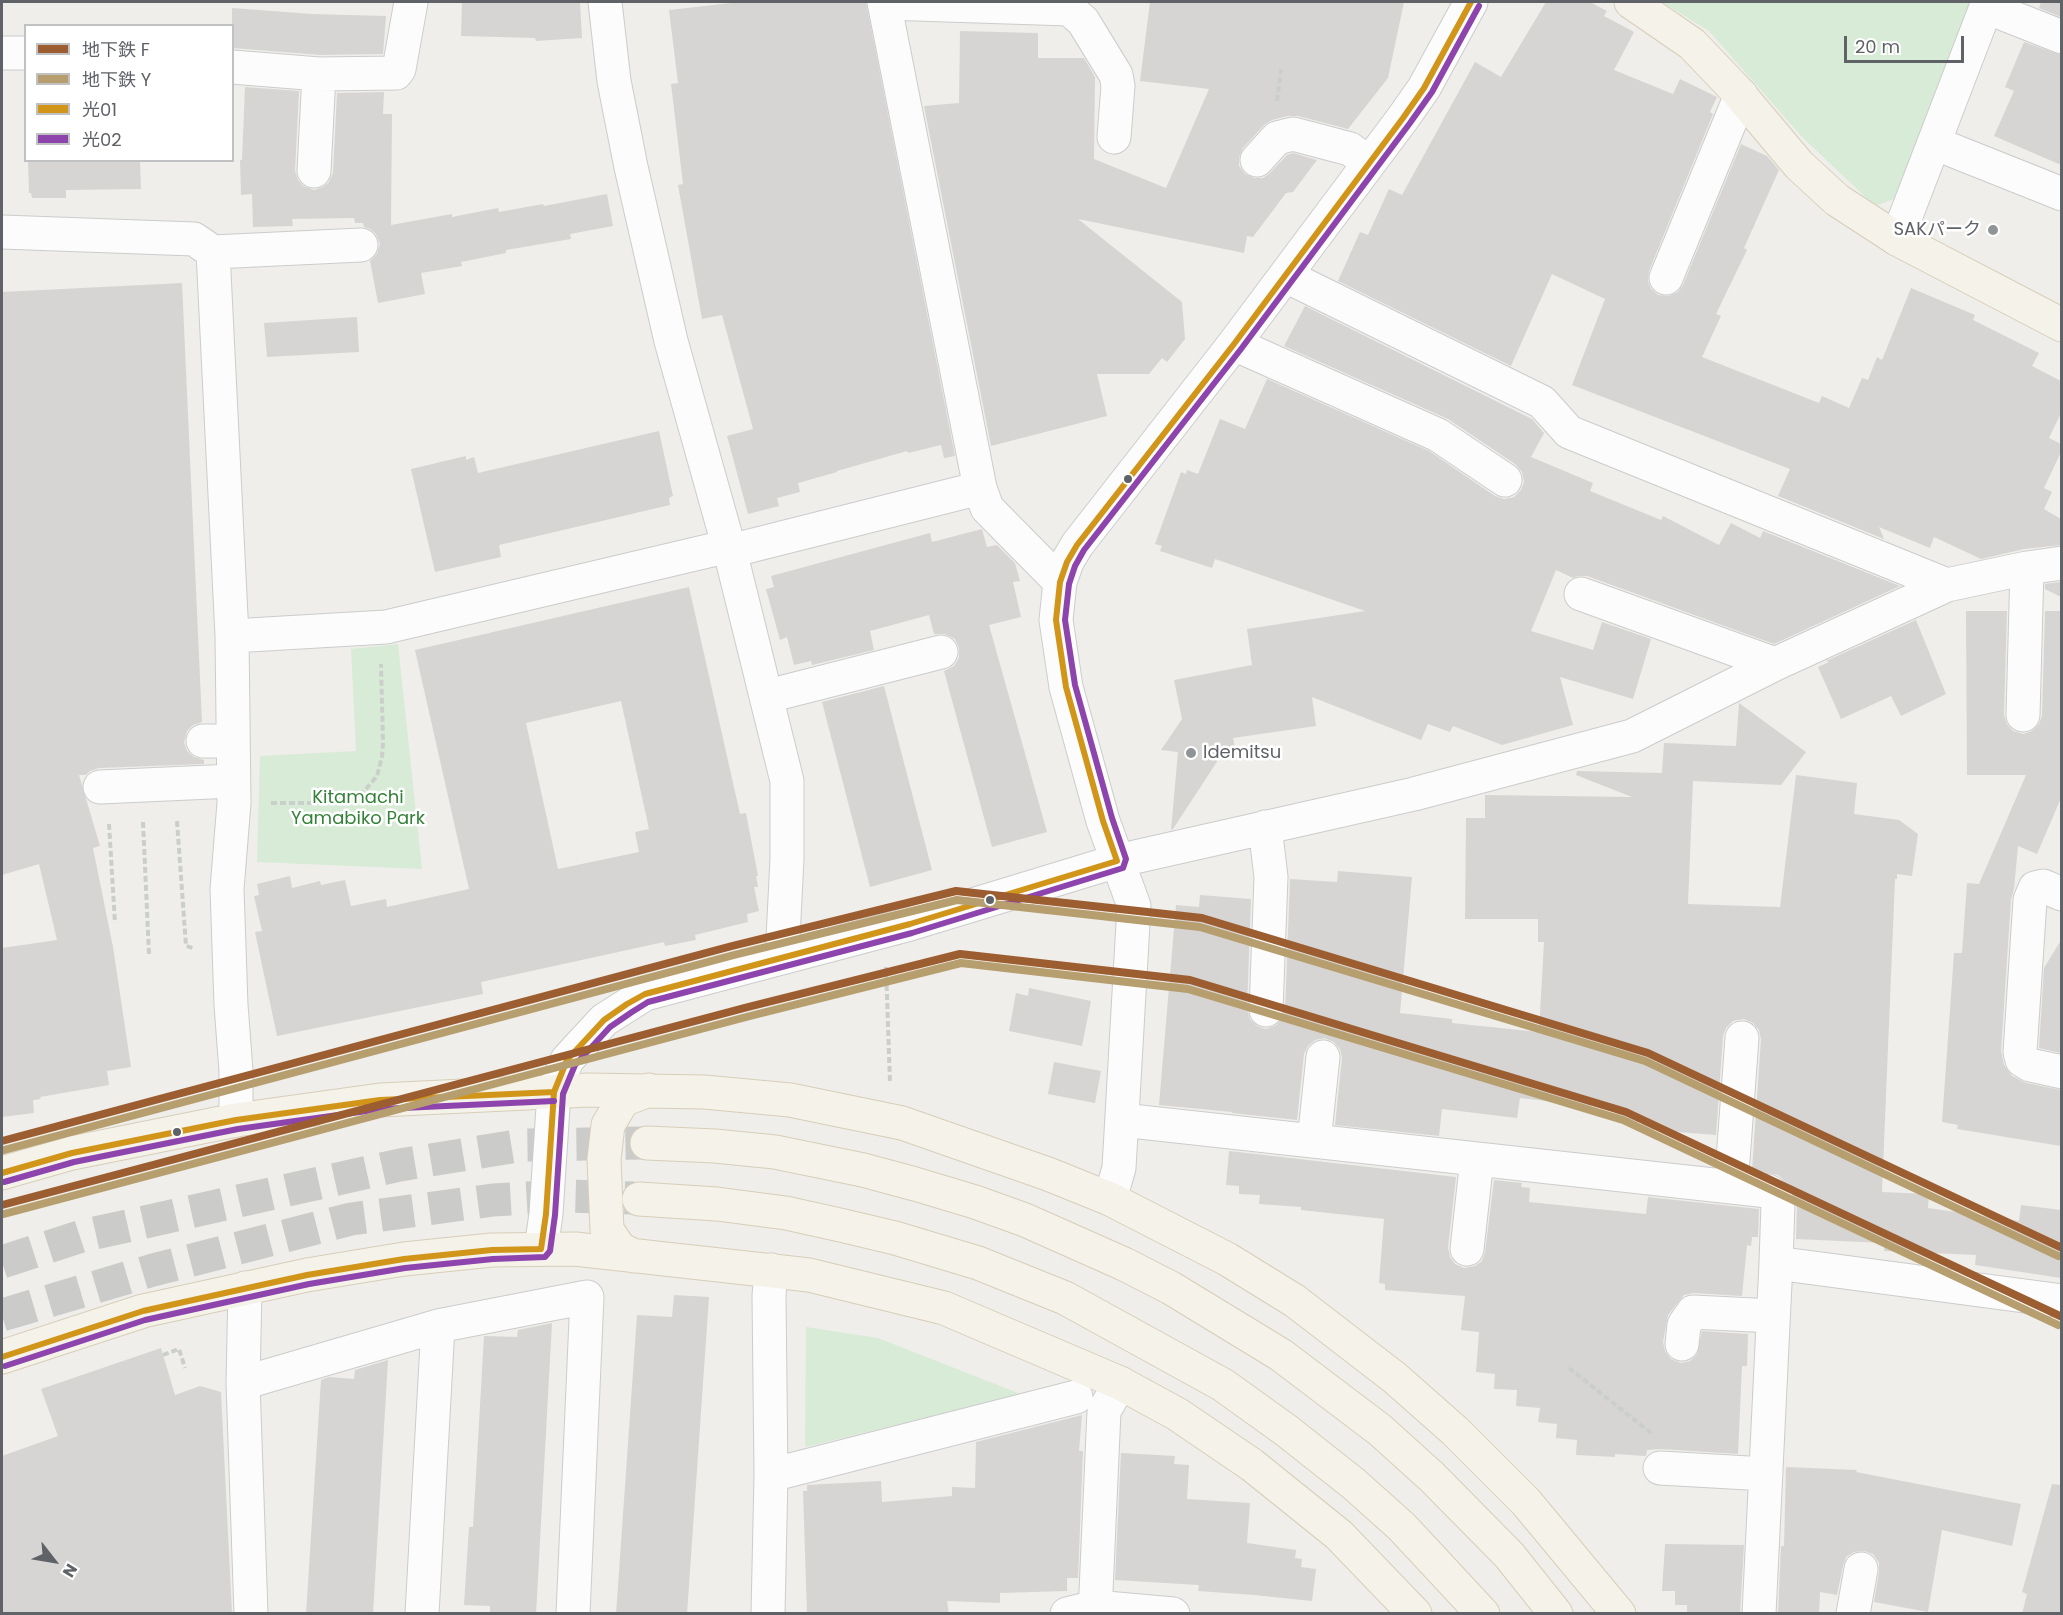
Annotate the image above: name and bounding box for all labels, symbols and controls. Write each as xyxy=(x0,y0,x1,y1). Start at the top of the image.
legend xyxy=(24,24,234,162)
scale bar xyxy=(1847,24,1967,62)
text: 20 m xyxy=(1855,34,1900,59)
text: 地下鉄 F xyxy=(82,37,150,62)
text: 地下鉄 Y xyxy=(82,67,151,92)
text: 光01 xyxy=(82,97,117,122)
text: 光02 xyxy=(82,127,122,152)
place label: SAKパーク xyxy=(1894,219,1981,241)
marker: SAKパーク xyxy=(1986,223,2000,237)
unlabelled marker xyxy=(1122,473,1134,485)
place label: Idemitsu xyxy=(1203,742,1281,764)
marker: Idemitsu xyxy=(1184,746,1198,760)
park label: Kitamachi Yamabiko Park xyxy=(291,787,425,830)
unlabelled marker xyxy=(984,894,996,906)
unlabelled marker xyxy=(171,1126,183,1138)
north arrow xyxy=(24,1531,84,1591)
text: N xyxy=(57,1559,83,1582)

